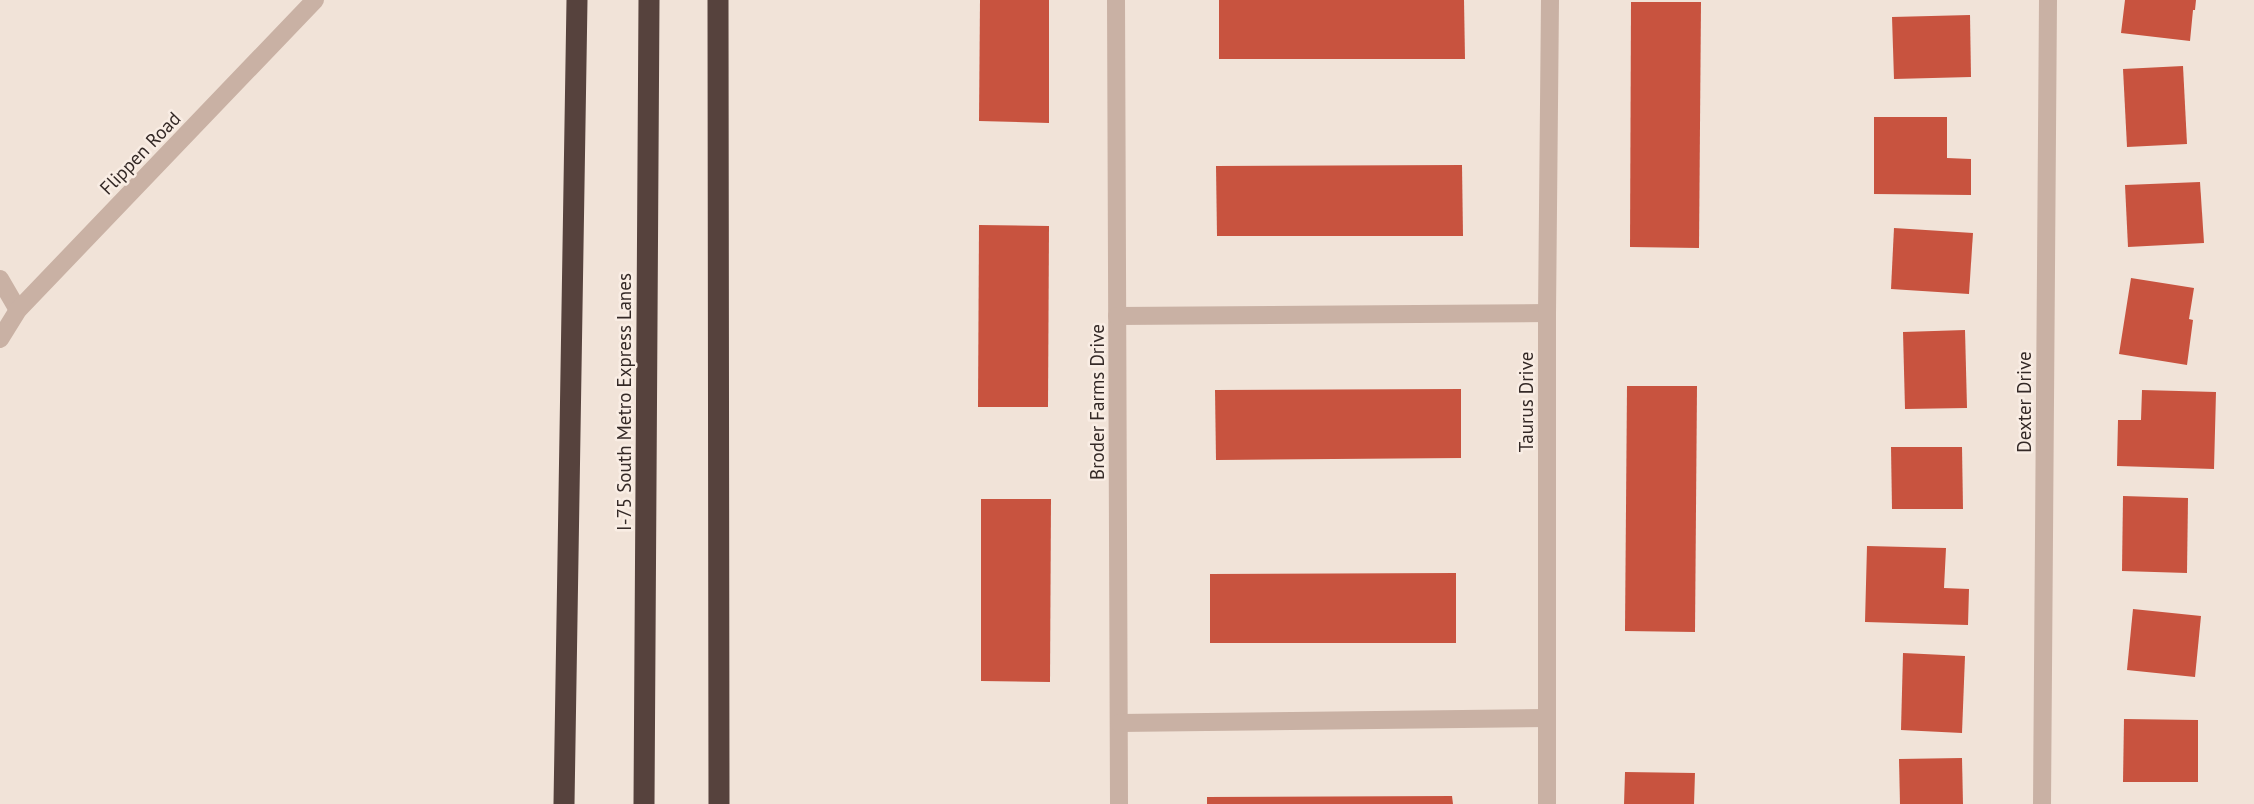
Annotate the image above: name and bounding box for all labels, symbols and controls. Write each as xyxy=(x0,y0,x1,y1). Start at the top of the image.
street label: Flippen Road xyxy=(94,106,186,200)
street label: I-75 South Metro Express Lanes xyxy=(612,273,636,531)
street label: Broder Farms Drive xyxy=(1085,324,1109,480)
street label: Dexter Drive xyxy=(2012,351,2036,453)
street label: Taurus Drive xyxy=(1514,352,1538,452)

